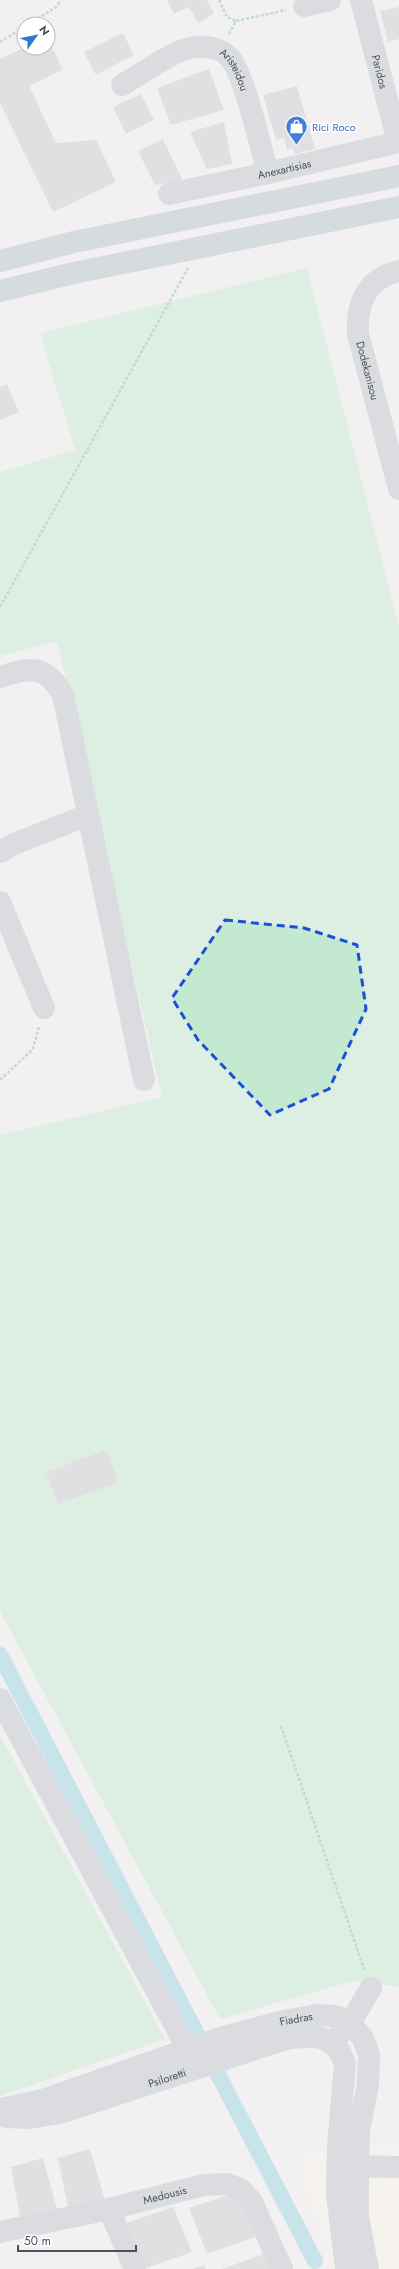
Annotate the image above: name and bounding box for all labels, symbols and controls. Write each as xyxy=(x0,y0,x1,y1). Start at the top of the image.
north arrow xyxy=(16,16,56,56)
text: N xyxy=(35,23,53,39)
street label: Aristeidou xyxy=(217,44,252,93)
street label: Paridos xyxy=(368,53,392,91)
shop icon: Rici Roco xyxy=(284,114,310,147)
place label: Rici Roco xyxy=(312,119,356,135)
street label: Anexartisias xyxy=(256,155,313,183)
street label: Dodekanisou xyxy=(352,339,383,402)
street label: Fiadras xyxy=(278,2008,314,2030)
street label: Psiloretti xyxy=(146,2064,188,2092)
street label: Medousis xyxy=(141,2182,189,2208)
scale bar xyxy=(18,2227,136,2253)
text: 50 m xyxy=(24,2232,51,2250)

